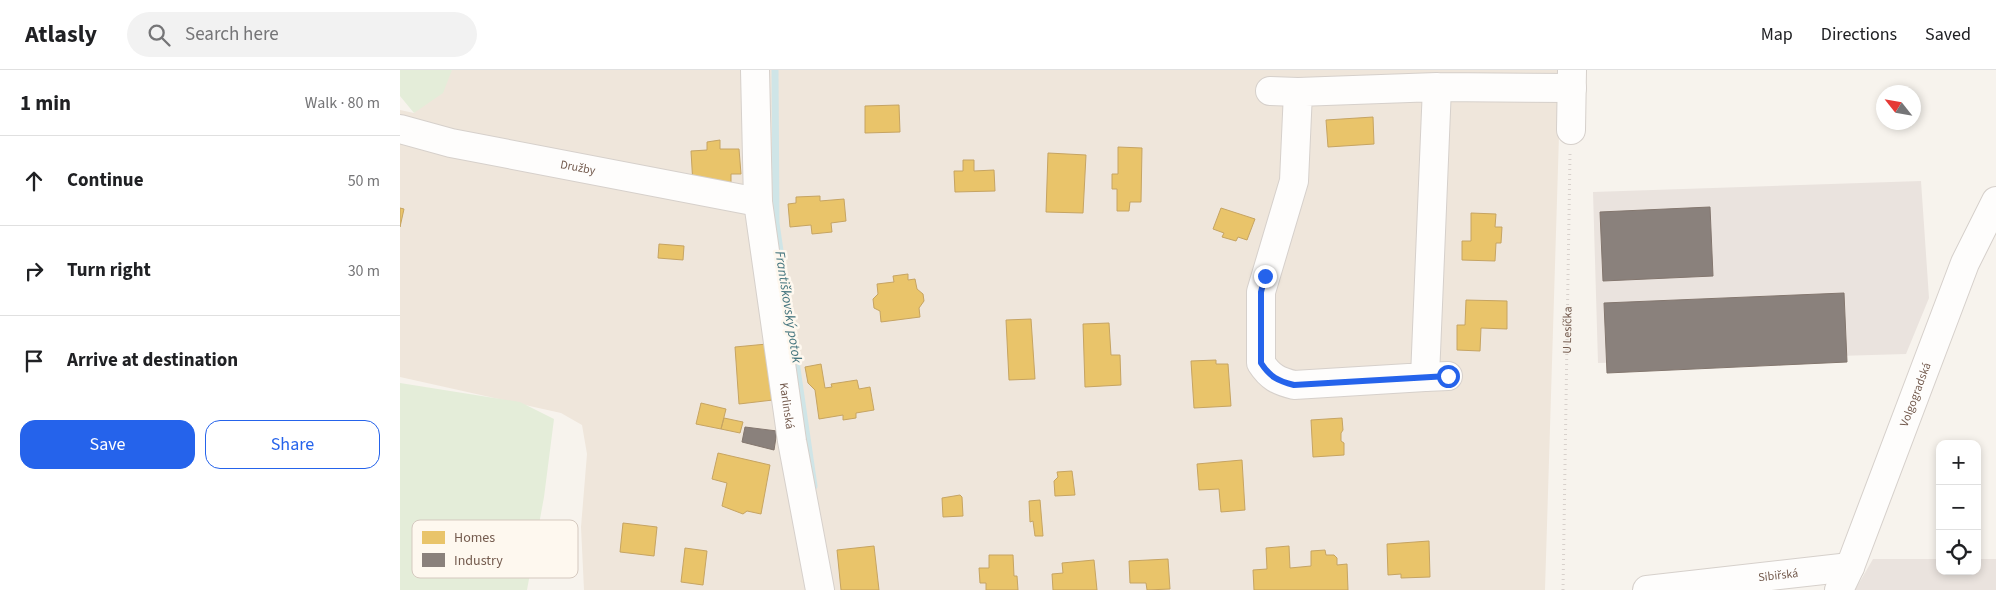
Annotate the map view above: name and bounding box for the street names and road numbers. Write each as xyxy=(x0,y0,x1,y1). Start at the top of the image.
street label: Družby xyxy=(559,156,597,179)
street label: U Lesíčka xyxy=(1558,306,1576,354)
street label: Volgogradská xyxy=(1895,360,1935,429)
street label: Karlinská xyxy=(775,382,799,430)
street label: Sibiřská xyxy=(1757,564,1799,586)

